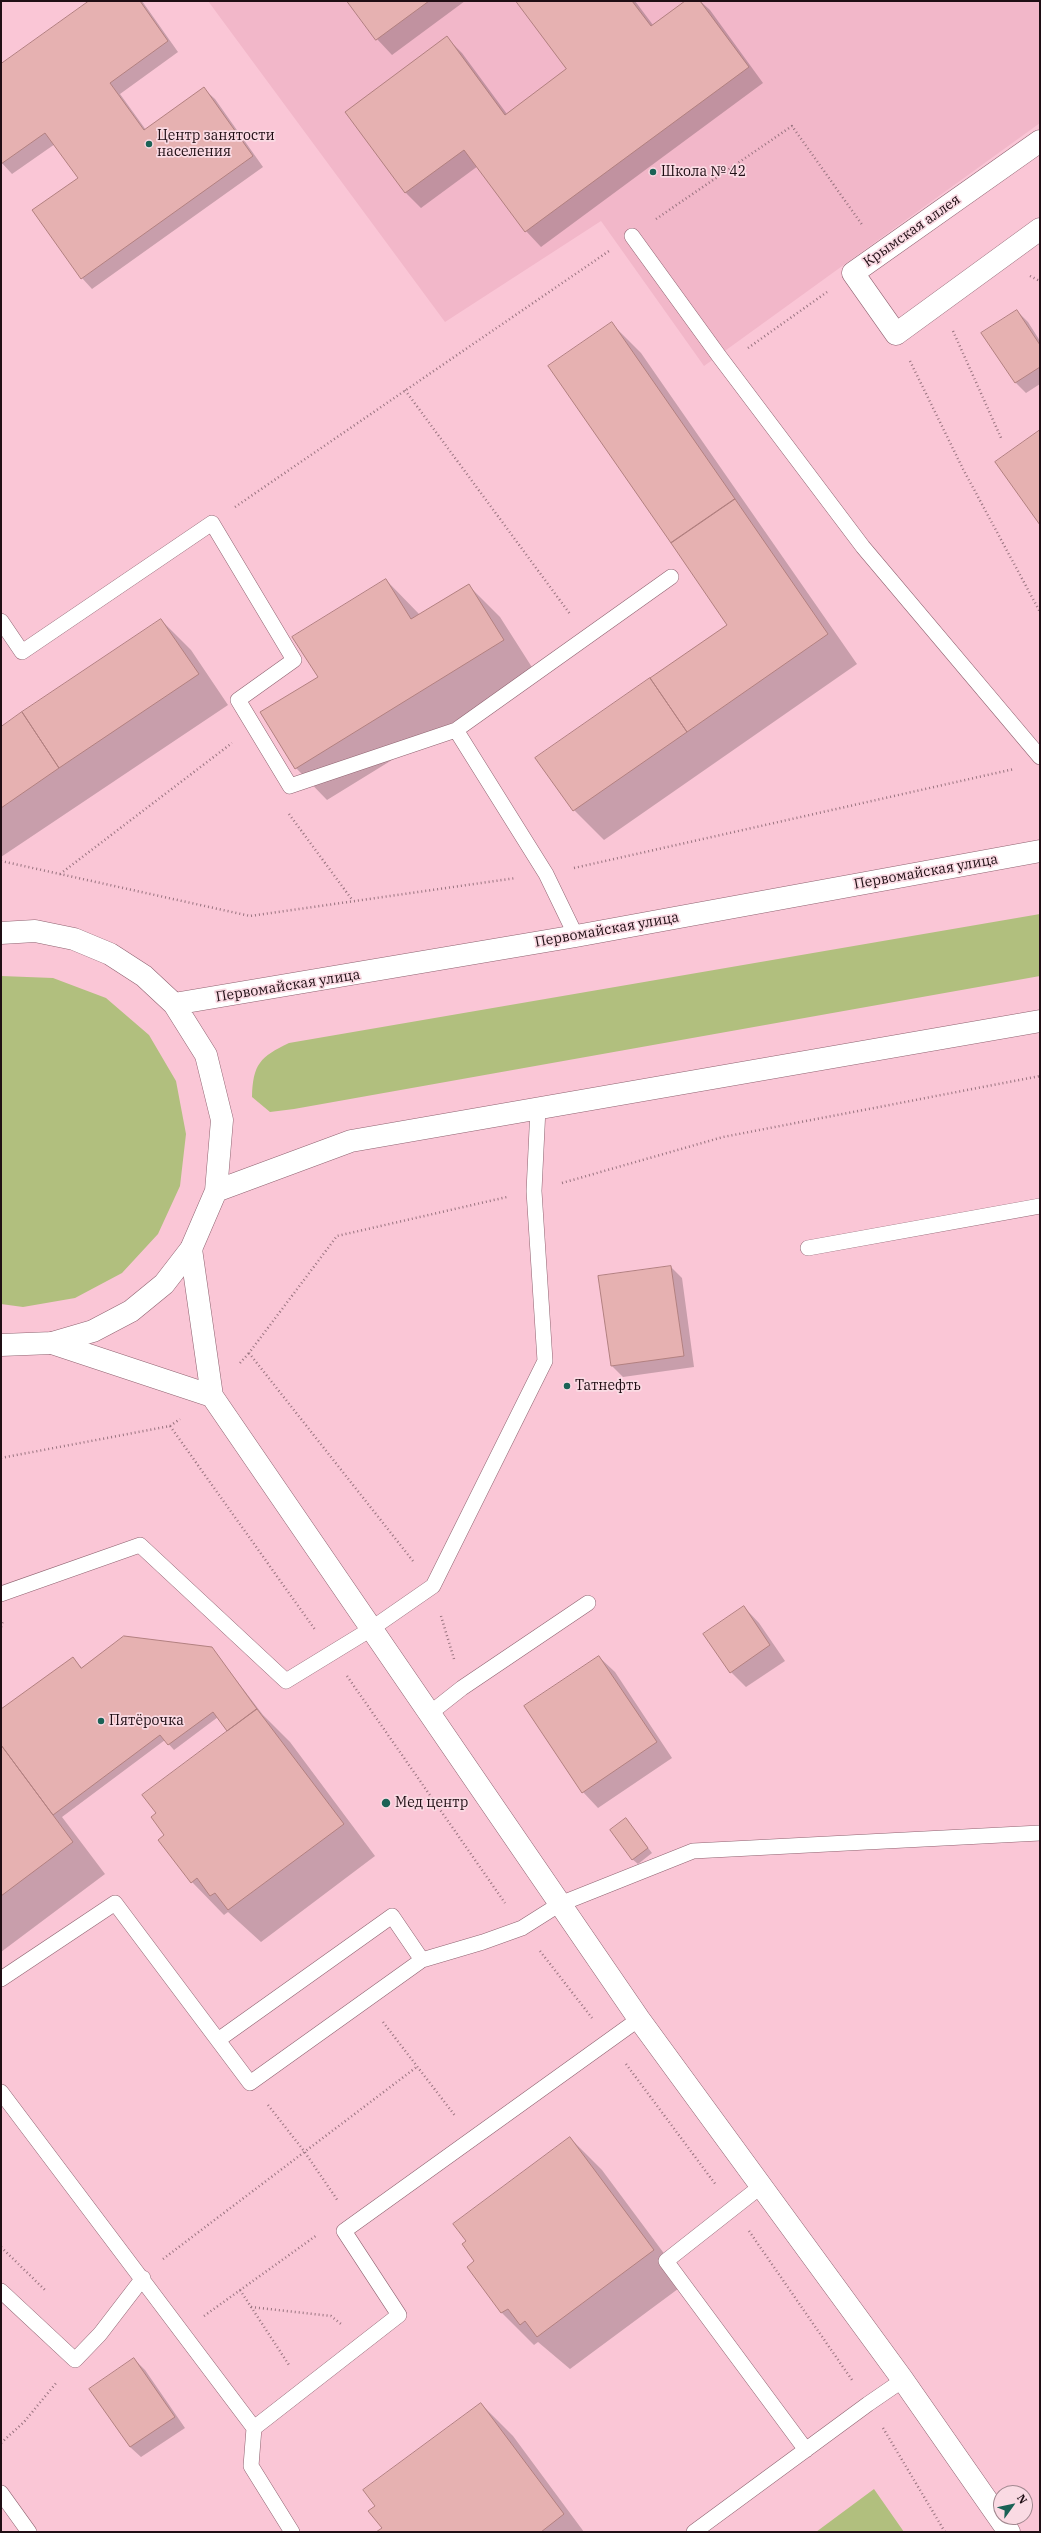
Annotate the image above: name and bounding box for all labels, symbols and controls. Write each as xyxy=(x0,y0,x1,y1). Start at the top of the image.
place label: Центр занятости населения xyxy=(157,128,275,160)
marker: Центр занятости населения xyxy=(144,139,154,149)
place label: Школа № 42 xyxy=(661,164,746,180)
marker: Школа № 42 xyxy=(648,167,658,177)
street label: Крымская аллея xyxy=(860,191,964,271)
street label: Первомайская улица xyxy=(853,851,999,893)
street label: Первомайская улица xyxy=(534,909,680,951)
street label: Первомайская улица xyxy=(215,966,361,1006)
place label: Татнефть xyxy=(575,1378,641,1394)
marker: Татнефть xyxy=(562,1381,572,1391)
place label: Пятёрочка xyxy=(109,1713,184,1729)
marker: Пятёрочка xyxy=(96,1716,106,1726)
place label: Мед центр xyxy=(395,1795,468,1811)
marker: Мед центр xyxy=(380,1797,392,1809)
north arrow xyxy=(993,2485,1033,2525)
text: N xyxy=(1014,2492,1030,2506)

